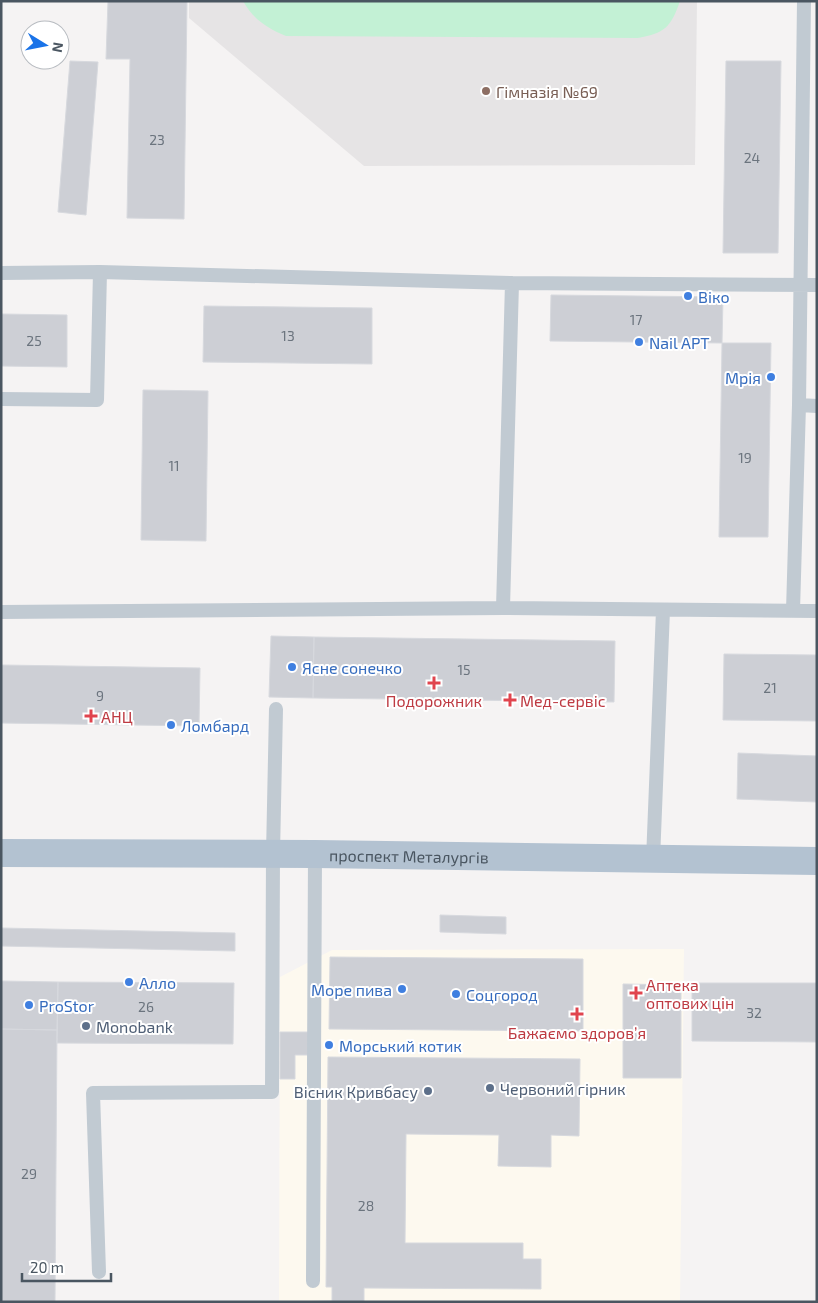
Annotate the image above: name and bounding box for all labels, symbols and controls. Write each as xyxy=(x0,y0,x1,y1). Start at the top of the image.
north arrow xyxy=(20,20,70,70)
text: N xyxy=(49,41,68,54)
place label: Гімназія №69 xyxy=(496,82,598,101)
marker: Гімназія №69 xyxy=(480,85,492,97)
house number: 23 xyxy=(149,131,165,148)
house number: 24 xyxy=(744,149,760,166)
place label: Віко xyxy=(698,287,730,306)
marker: Віко xyxy=(682,290,694,302)
house number: 17 xyxy=(630,311,642,328)
house number: 13 xyxy=(281,327,295,344)
house number: 25 xyxy=(26,332,42,349)
place label: Nail АРТ xyxy=(649,333,710,352)
marker: Nail АРТ xyxy=(633,336,645,348)
place label: Мрія xyxy=(725,368,761,387)
marker: Мрія xyxy=(765,371,777,383)
house number: 19 xyxy=(738,449,752,466)
house number: 11 xyxy=(168,457,180,474)
place label: Ясне сонечко xyxy=(302,658,402,677)
marker: Ясне сонечко xyxy=(286,661,298,673)
house number: 15 xyxy=(457,661,471,678)
marker: Подорожник xyxy=(428,677,440,689)
house number: 21 xyxy=(763,679,777,696)
house number: 9 xyxy=(96,687,104,704)
place label: Подорожник xyxy=(386,691,483,710)
place label: Мед-сервіс xyxy=(520,691,606,710)
marker: Мед-сервіс xyxy=(504,694,516,706)
place label: АНЦ xyxy=(101,707,133,726)
marker: АНЦ xyxy=(85,710,97,722)
place label: Ломбард xyxy=(181,716,249,735)
marker: Ломбард xyxy=(165,719,177,731)
street label: проспект Металургів xyxy=(329,845,489,867)
place label: Алло xyxy=(139,973,176,992)
place label: Аптека оптових цін xyxy=(646,975,734,1012)
marker: Алло xyxy=(123,976,135,988)
place label: Море пива xyxy=(311,980,392,999)
marker: Море пива xyxy=(396,983,408,995)
place label: Соцгород xyxy=(466,985,538,1004)
marker: Аптека оптових цін xyxy=(630,987,642,999)
marker: Соцгород xyxy=(450,988,462,1000)
place label: ProStor xyxy=(39,996,95,1015)
house number: 26 xyxy=(138,998,154,1015)
marker: ProStor xyxy=(23,999,35,1011)
house number: 32 xyxy=(746,1004,762,1021)
marker: Бажаємо здоровʼя xyxy=(571,1008,583,1020)
place label: Monobank xyxy=(96,1017,173,1036)
marker: Monobank xyxy=(80,1020,92,1032)
place label: Бажаємо здоровʼя xyxy=(508,1023,646,1042)
place label: Морський котик xyxy=(339,1036,462,1055)
marker: Морський котик xyxy=(323,1039,335,1051)
place label: Червоний гірник xyxy=(500,1079,626,1098)
place label: Вісник Кривбасу xyxy=(294,1082,418,1102)
marker: Червоний гірник xyxy=(484,1082,496,1094)
marker: Вісник Кривбасу xyxy=(422,1085,434,1097)
house number: 29 xyxy=(21,1165,37,1182)
house number: 28 xyxy=(358,1197,374,1214)
scale bar xyxy=(22,1250,111,1282)
text: 20 m xyxy=(30,1258,64,1276)

